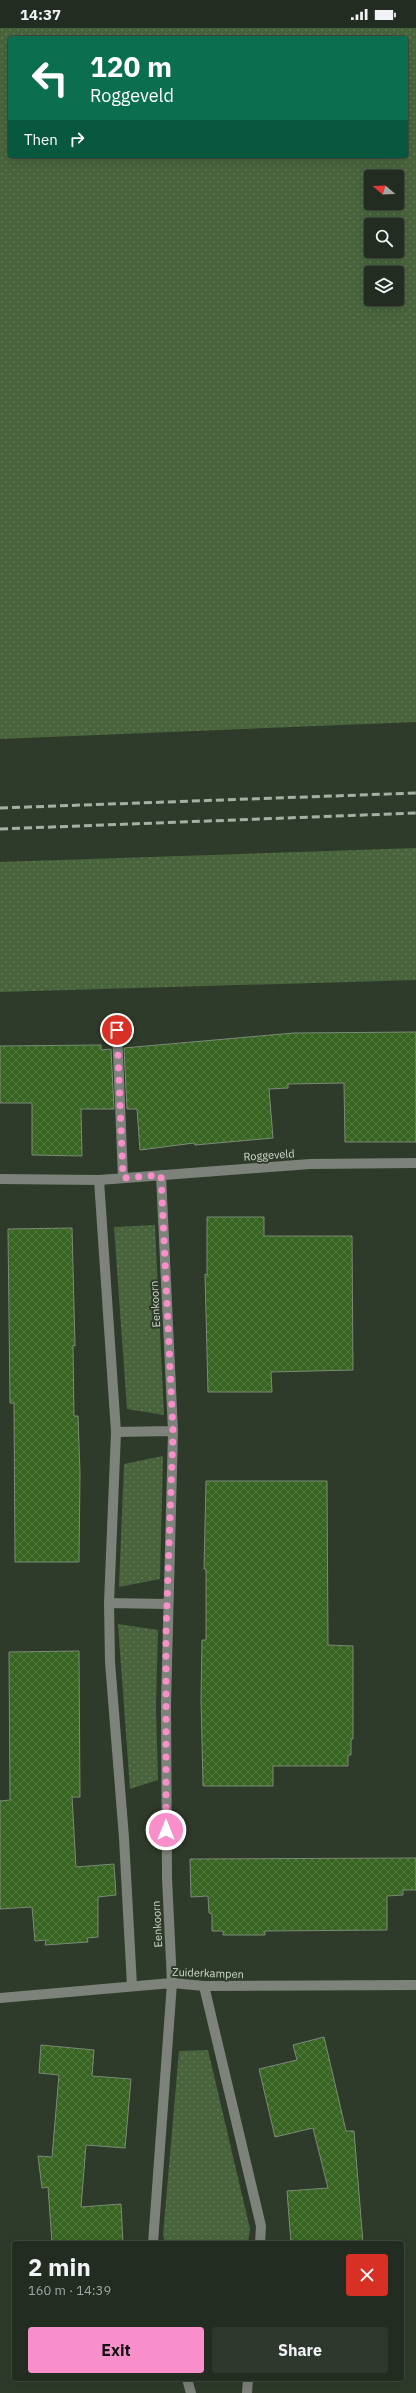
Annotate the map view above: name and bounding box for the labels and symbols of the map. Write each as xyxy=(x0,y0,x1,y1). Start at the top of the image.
north arrow xyxy=(364,170,404,210)
pin xyxy=(100,1013,134,1047)
street label: Roggeveld xyxy=(243,1146,295,1164)
street label: Eenkoorn xyxy=(147,1280,163,1328)
position arrow xyxy=(145,1809,187,1851)
street label: Eenkoorn xyxy=(149,1900,165,1948)
street label: Zuiderkampen xyxy=(172,1965,244,1981)

